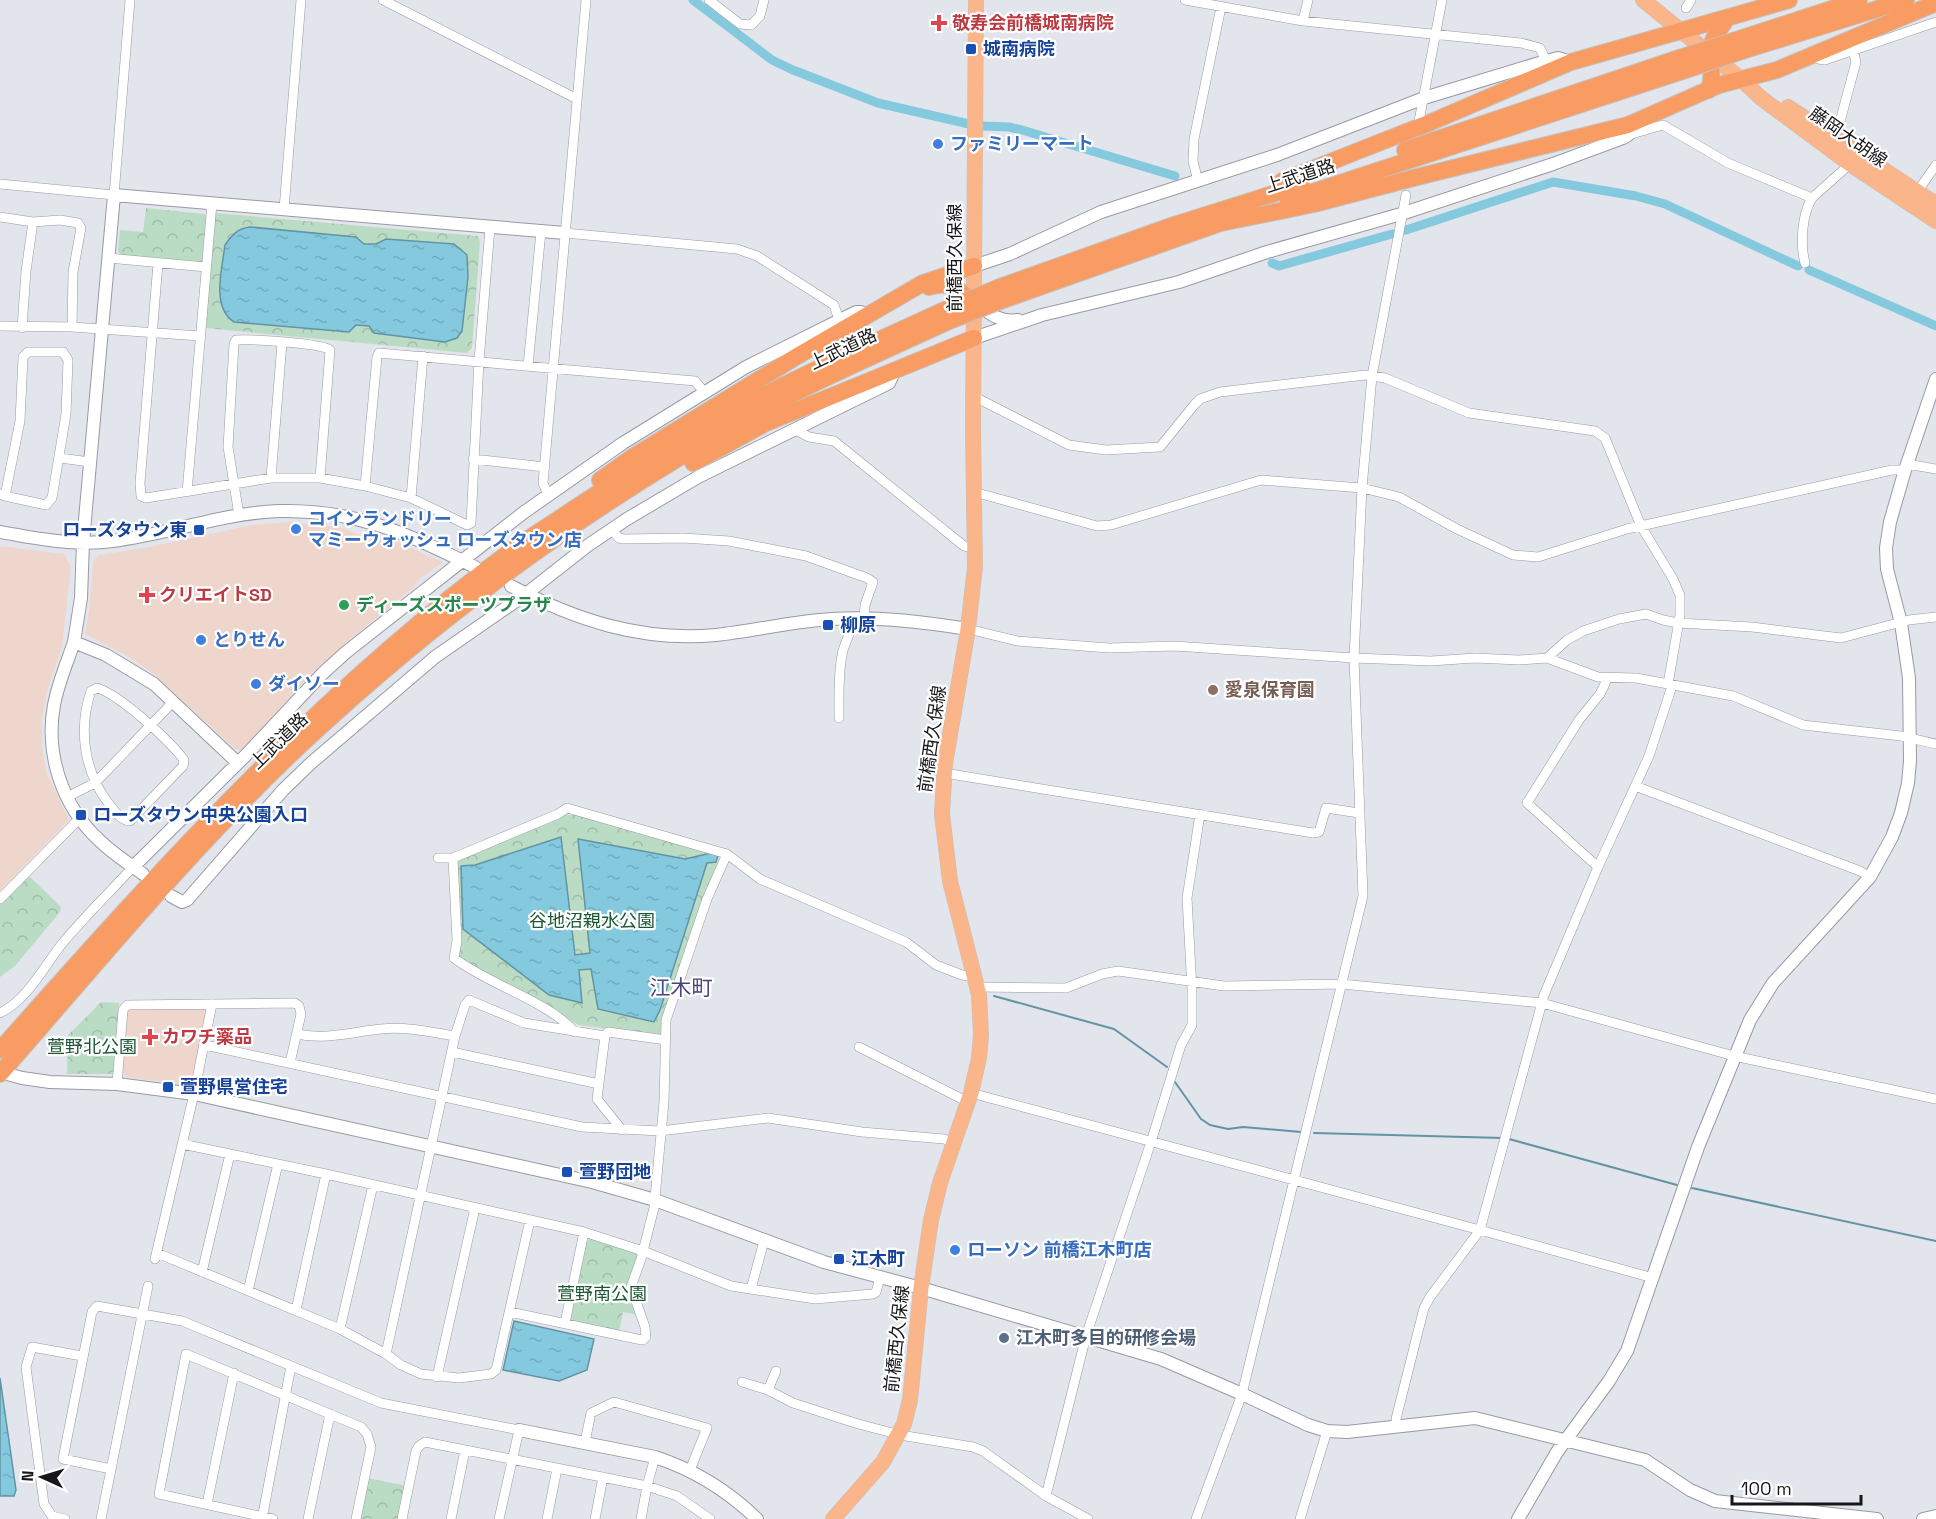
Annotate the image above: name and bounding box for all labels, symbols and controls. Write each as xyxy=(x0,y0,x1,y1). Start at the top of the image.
place label: 敬寿会前橋城南病院 xyxy=(952,11,1114,34)
marker: 敬寿会前橋城南病院 xyxy=(930,14,948,32)
place label: 城南病院 xyxy=(983,37,1055,60)
marker: 城南病院 xyxy=(964,42,978,56)
street label: 藤岡大胡線 xyxy=(1805,101,1892,172)
place label: ファミリーマート xyxy=(950,132,1094,155)
marker: ファミリーマート xyxy=(931,137,945,151)
street label: 上武道路 xyxy=(1262,153,1338,198)
street label: 前橋西久保線 xyxy=(943,204,966,312)
street label: 上武道路 xyxy=(805,323,880,374)
place label: コインランドリー マミーウォッシュ ローズタウン店 xyxy=(308,507,582,551)
place label: ローズタウン東 xyxy=(62,518,187,541)
marker: コインランドリー マミーウォッシュ ローズタウン店 xyxy=(289,522,303,536)
marker: ローズタウン東 xyxy=(192,523,206,537)
place label: クリエイトSD xyxy=(159,583,272,606)
marker: クリエイトSD xyxy=(140,588,154,602)
place label: ディーズスポーツプラザ xyxy=(356,593,551,616)
marker: ディーズスポーツプラザ xyxy=(337,598,351,612)
place label: 柳原 xyxy=(840,613,876,636)
marker: 柳原 xyxy=(821,618,835,632)
place label: とりせん xyxy=(213,628,285,651)
marker: とりせん xyxy=(194,633,208,647)
place label: ダイソー xyxy=(268,672,340,695)
marker: ダイソー xyxy=(249,677,263,691)
place label: 愛泉保育園 xyxy=(1225,678,1315,701)
marker: 愛泉保育園 xyxy=(1206,683,1220,697)
street label: 前橋西久保線 xyxy=(913,684,950,794)
street label: 上武道路 xyxy=(245,707,313,774)
place label: ローズタウン中央公園入口 xyxy=(93,803,308,826)
marker: ローズタウン中央公園入口 xyxy=(74,808,88,822)
park label: 谷地沼親水公園 xyxy=(529,909,655,932)
district label: 江木町 xyxy=(650,974,713,1001)
place label: カワチ薬品 xyxy=(162,1025,252,1048)
marker: カワチ薬品 xyxy=(143,1030,157,1044)
park label: 萱野北公園 xyxy=(47,1035,137,1058)
place label: 萱野県営住宅 xyxy=(180,1075,288,1098)
marker: 萱野県営住宅 xyxy=(161,1080,175,1094)
place label: 萱野団地 xyxy=(579,1160,651,1183)
marker: 萱野団地 xyxy=(560,1165,574,1179)
place label: ローソン 前橋江木町店 xyxy=(967,1238,1152,1261)
marker: ローソン 前橋江木町店 xyxy=(948,1243,962,1257)
place label: 江木町 xyxy=(851,1247,905,1270)
marker: 江木町 xyxy=(832,1252,846,1266)
park label: 萱野南公園 xyxy=(557,1282,647,1305)
street label: 前橋西久保線 xyxy=(879,1284,914,1394)
place label: 江木町多目的研修会場 xyxy=(1016,1326,1196,1349)
marker: 江木町多目的研修会場 xyxy=(997,1331,1011,1345)
north arrow xyxy=(12,1447,72,1507)
scale bar xyxy=(1732,1468,1861,1506)
text: N xyxy=(17,1470,38,1482)
text: 100 m xyxy=(1741,1477,1792,1500)

